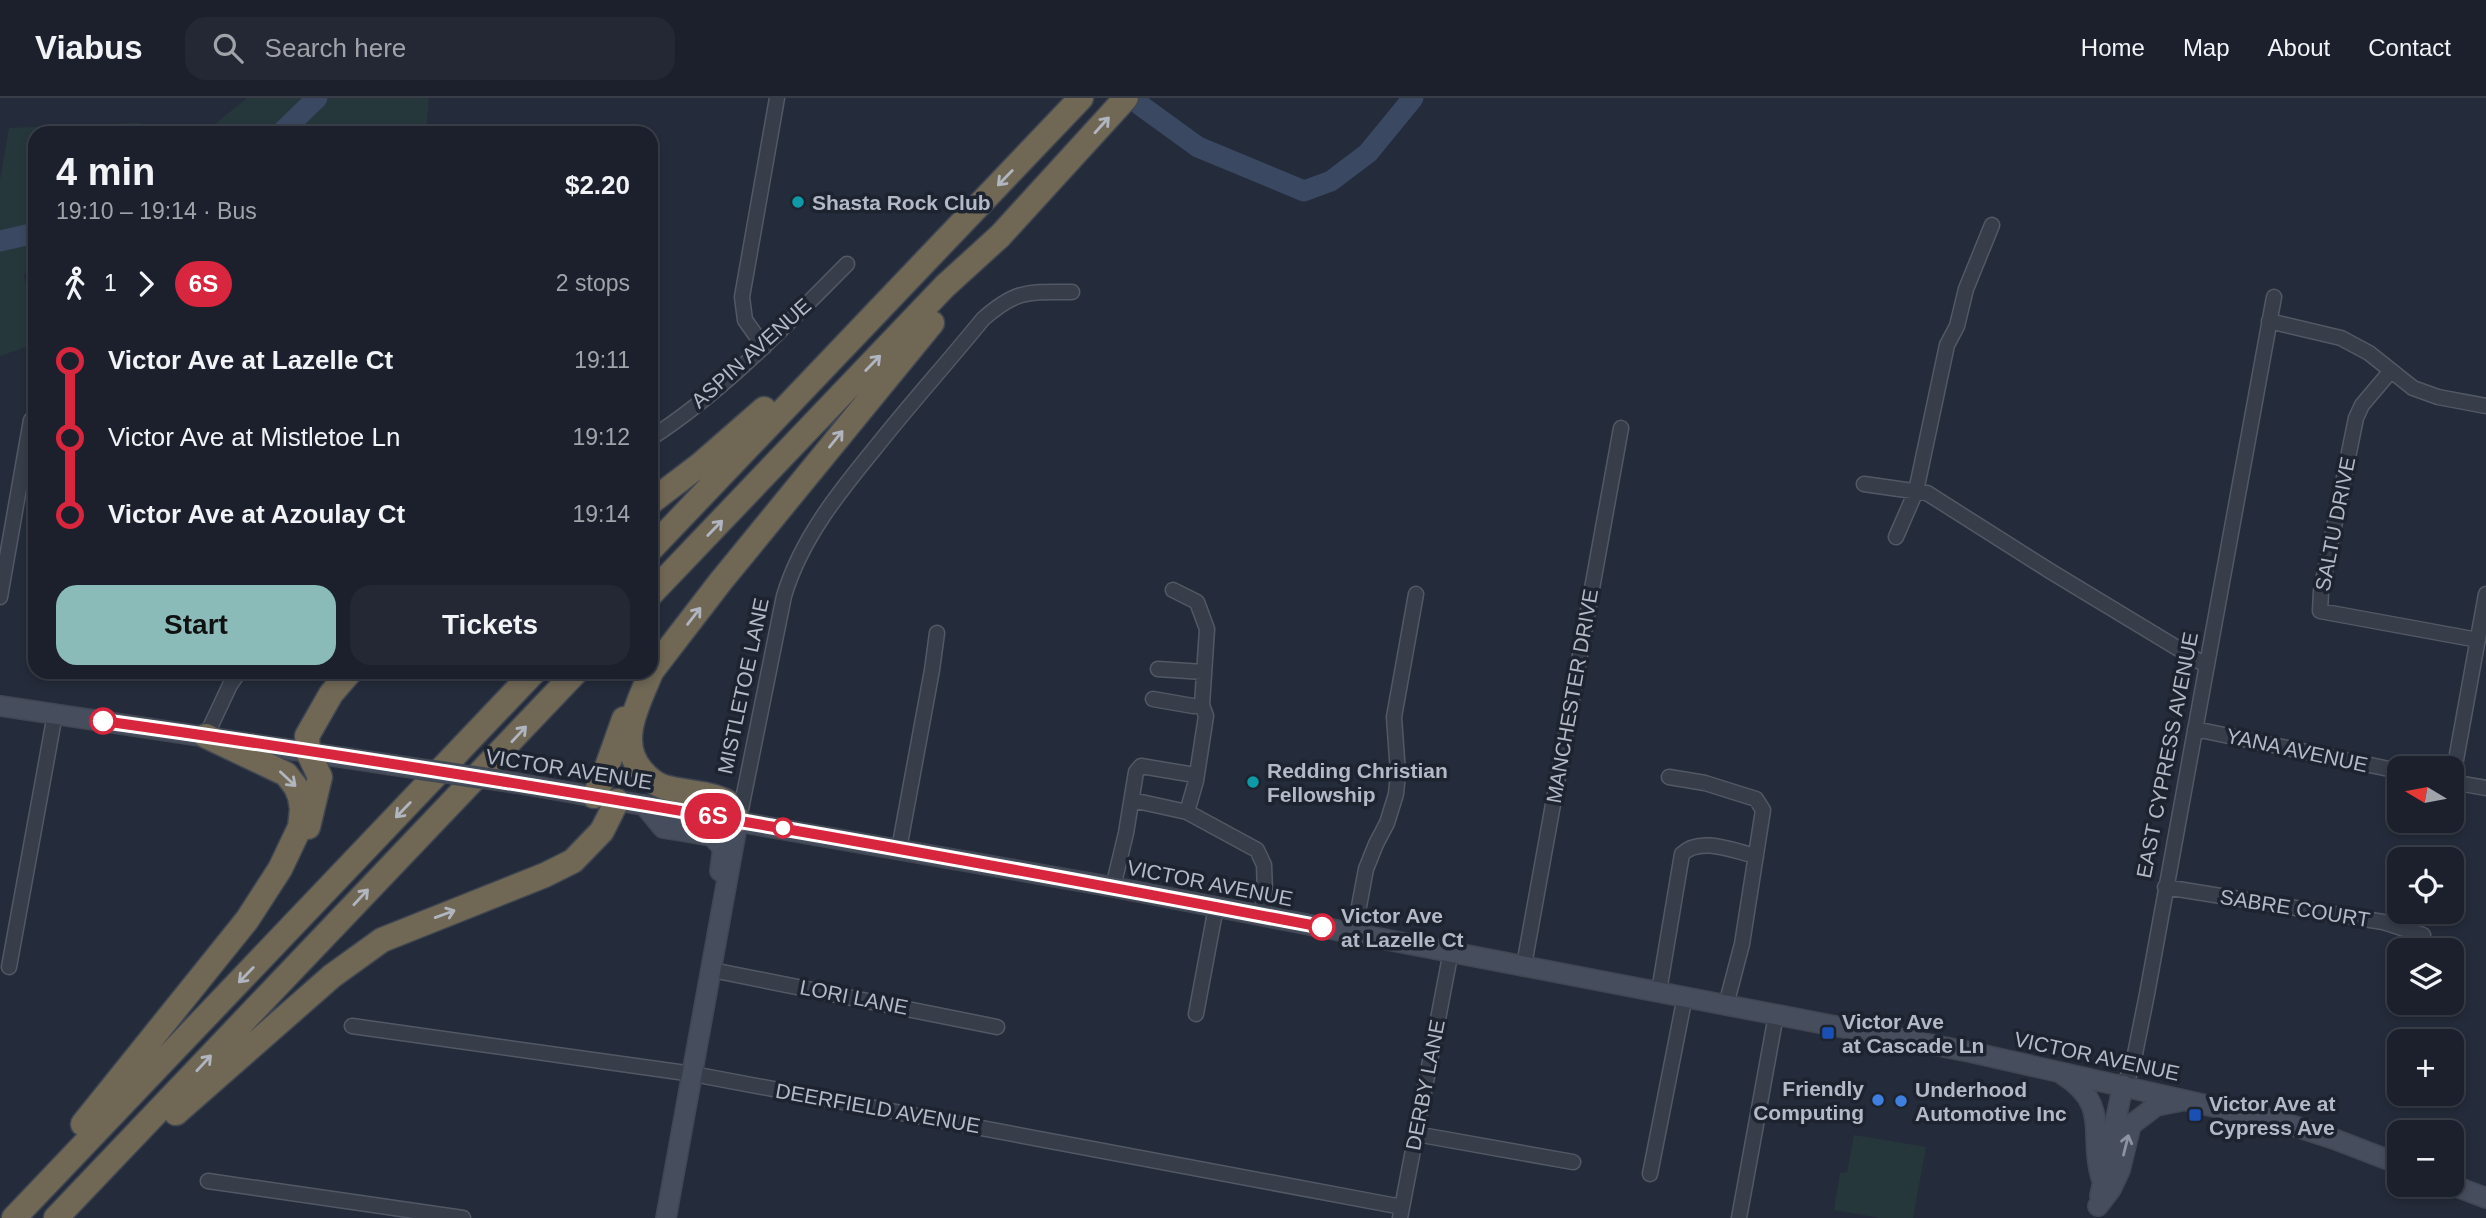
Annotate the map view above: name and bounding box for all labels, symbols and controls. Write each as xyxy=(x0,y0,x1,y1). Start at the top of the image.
search box xyxy=(185,17,675,80)
text: Viabus xyxy=(35,29,143,66)
icon: search xyxy=(209,29,247,67)
text: Search here xyxy=(265,33,406,63)
text: Home xyxy=(2081,34,2145,61)
text: Map xyxy=(2183,34,2230,61)
text: About xyxy=(2268,34,2330,61)
text: Contact xyxy=(2368,34,2451,61)
one-way arrow xyxy=(1093,117,1110,134)
text: 4 min xyxy=(56,151,155,193)
one-way arrow xyxy=(996,169,1013,186)
text: $2.20 xyxy=(565,170,630,200)
place label: Shasta Rock Club xyxy=(812,191,991,214)
marker: Shasta Rock Club xyxy=(790,194,806,210)
text: 19:10 – 19:14 · Bus xyxy=(56,198,257,224)
icon: walk xyxy=(56,265,94,303)
icon: forward xyxy=(127,265,165,303)
text: 1 xyxy=(104,270,117,296)
text: 6S xyxy=(189,270,218,297)
text: 2 stops xyxy=(556,270,630,296)
street label: ASPIN AVENUE xyxy=(687,293,815,413)
text: Victor Ave at Lazelle Ct xyxy=(108,345,393,375)
text: 19:11 xyxy=(574,347,630,373)
one-way arrow xyxy=(864,355,881,372)
text: Victor Ave at Mistletoe Ln xyxy=(108,422,400,452)
text: 19:12 xyxy=(572,424,630,450)
one-way arrow xyxy=(829,430,844,448)
street label: SALTU DRIVE xyxy=(2311,455,2359,593)
text: Victor Ave at Azoulay Ct xyxy=(108,499,405,529)
text: 19:14 xyxy=(572,501,630,527)
one-way arrow xyxy=(707,519,724,536)
button: Start xyxy=(56,585,336,665)
button: Tickets xyxy=(350,585,630,665)
street label: MANCHESTER DRIVE xyxy=(1542,587,1602,805)
street label: MISTLETOE LANE xyxy=(713,596,773,776)
one-way arrow xyxy=(686,607,701,625)
street label: EAST CYPRESS AVENUE xyxy=(2132,630,2202,880)
unlabelled marker xyxy=(90,708,116,734)
street label: YANA AVENUE xyxy=(2224,724,2370,776)
one-way arrow xyxy=(510,725,527,742)
street label: VICTOR AVENUE xyxy=(484,744,654,794)
north arrow xyxy=(2387,756,2464,833)
map controls xyxy=(2387,756,2464,1197)
place label: Redding Christian Fellowship xyxy=(1267,759,1448,806)
one-way arrow xyxy=(279,771,296,788)
marker: Redding Christian Fellowship xyxy=(1245,774,1261,790)
line badge: 6S xyxy=(682,793,744,839)
one-way arrow xyxy=(394,801,411,818)
text: 6S xyxy=(698,802,728,829)
unlabelled marker xyxy=(773,818,793,838)
button: locate xyxy=(2387,847,2464,924)
street label: VICTOR AVENUE xyxy=(1125,856,1295,910)
street label: SABRE COURT xyxy=(2218,885,2372,931)
one-way arrow xyxy=(352,889,369,906)
place label: Victor Ave at Lazelle Ct xyxy=(1341,904,1464,951)
one-way arrow xyxy=(433,907,455,919)
marker: Victor Ave at Lazelle Ct xyxy=(1309,914,1335,940)
button: layers xyxy=(2387,938,2464,1015)
one-way arrow xyxy=(237,966,254,983)
street label: LORI LANE xyxy=(798,975,910,1019)
place label: Victor Ave at Cascade Ln xyxy=(1842,1010,1984,1057)
street label: DERBY LANE xyxy=(1401,1018,1449,1152)
marker: Victor Ave at Cascade Ln xyxy=(1820,1025,1836,1041)
street label: VICTOR AVENUE xyxy=(2012,1027,2182,1085)
button: + xyxy=(2387,1029,2464,1106)
one-way arrow xyxy=(196,1055,213,1072)
place label: Friendly Computing xyxy=(1753,1077,1864,1124)
place label: Underhood Automotive Inc xyxy=(1915,1078,2067,1125)
street label: DEERFIELD AVENUE xyxy=(774,1079,982,1137)
marker: Friendly Computing xyxy=(1870,1092,1886,1108)
place label: Victor Ave at Cypress Ave xyxy=(2209,1092,2335,1139)
marker: Underhood Automotive Inc xyxy=(1893,1093,1909,1109)
marker: Victor Ave at Cypress Ave xyxy=(2187,1107,2203,1123)
button: − xyxy=(2387,1120,2464,1197)
one-way arrow xyxy=(2120,1134,2134,1157)

